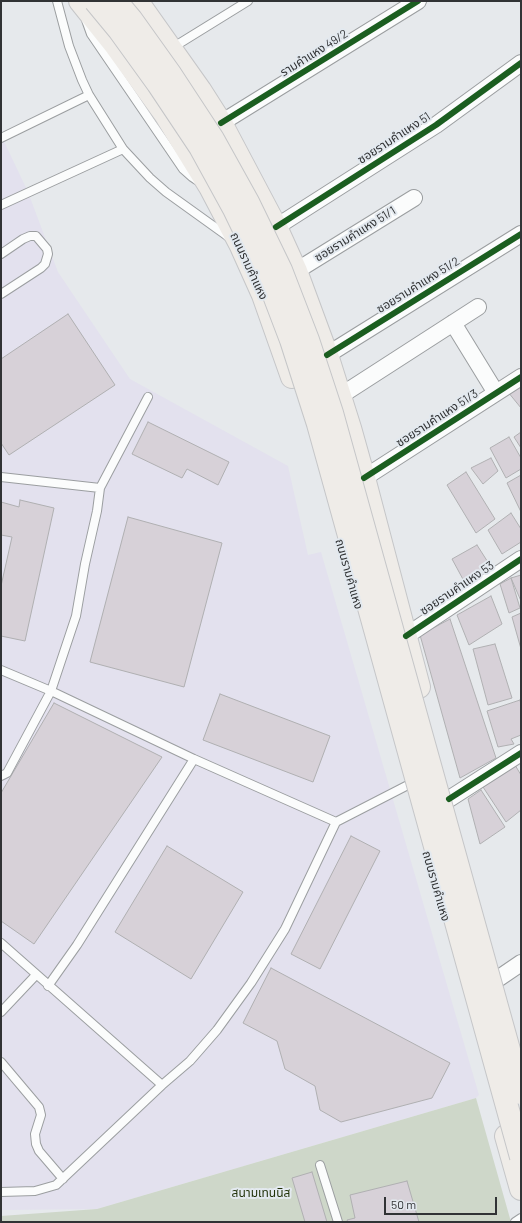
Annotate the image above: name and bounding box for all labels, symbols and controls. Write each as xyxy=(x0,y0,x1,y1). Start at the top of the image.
street label: รามคำแหง 49/2 xyxy=(277,26,351,80)
street label: ซอยรามคำแหง 51 xyxy=(355,109,433,167)
street label: ซอยรามคำแหง 51/1 xyxy=(312,203,398,265)
street label: ถนนรามคำแหง xyxy=(227,230,271,302)
street label: ซอยรามคำแหง 51/2 xyxy=(374,254,462,316)
street label: ซอยรามคำแหง 51/3 xyxy=(393,386,481,450)
street label: ถนนรามคำแหง xyxy=(332,537,366,611)
street label: ซอยรามคำแหง 53 xyxy=(417,558,497,618)
street label: ถนนรามคำแหง xyxy=(419,849,453,923)
park label: สนามเทนนิส xyxy=(232,1186,290,1200)
scale bar xyxy=(386,1189,499,1215)
text: 50 m xyxy=(391,1197,416,1211)

